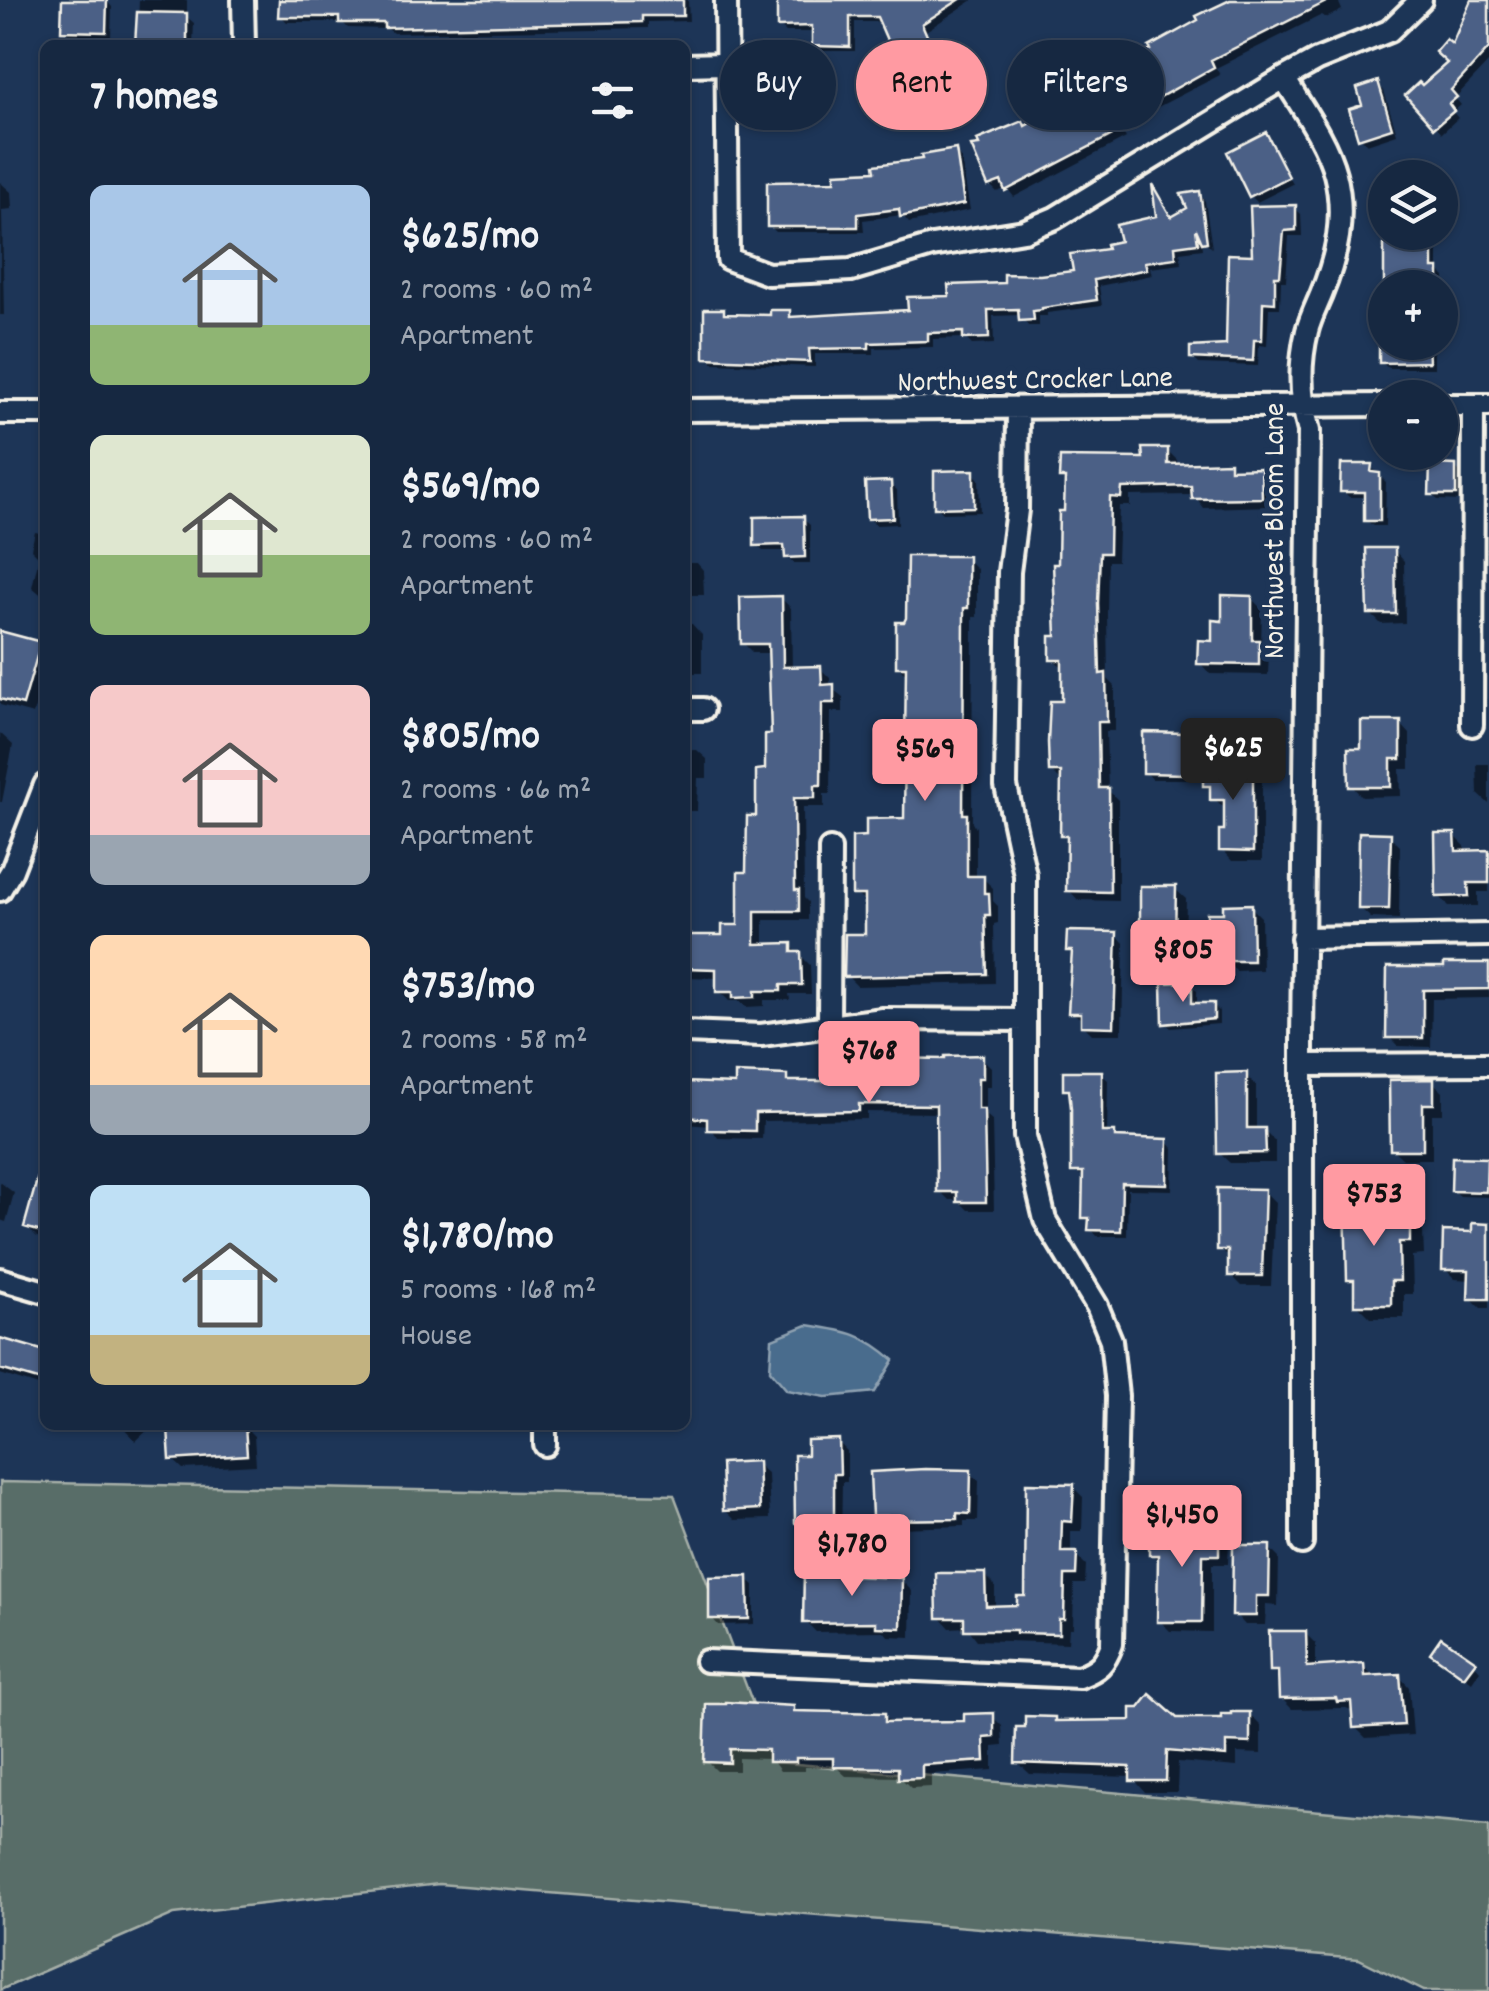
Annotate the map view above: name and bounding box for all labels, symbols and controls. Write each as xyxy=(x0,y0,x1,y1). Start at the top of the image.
chip: Buy xyxy=(720,40,836,130)
chip: Rent xyxy=(856,40,987,130)
chip: Filters xyxy=(1007,40,1164,130)
text: 7 homes xyxy=(90,70,219,130)
icon: filters xyxy=(585,73,640,128)
map controls xyxy=(1368,160,1458,470)
button: layers xyxy=(1368,160,1458,250)
text: $625/mo xyxy=(400,209,539,269)
icon: home xyxy=(170,225,290,345)
text: 2 rooms · 60 m² xyxy=(400,269,593,315)
button: + xyxy=(1368,270,1458,360)
text: Apartment xyxy=(400,315,534,361)
street label: Northwest Crocker Lane xyxy=(897,359,1173,406)
button: − xyxy=(1368,380,1458,470)
street label: Northwest Bloom Lane xyxy=(1256,403,1299,659)
text: $569/mo xyxy=(400,459,540,519)
icon: home xyxy=(170,475,290,595)
text: 2 rooms · 60 m² xyxy=(400,519,593,565)
text: Apartment xyxy=(400,565,534,611)
text: $805/mo xyxy=(400,709,540,769)
pin: $625 xyxy=(1174,718,1292,803)
pin: $569 xyxy=(866,719,984,804)
icon: home xyxy=(170,725,290,845)
text: $625 xyxy=(1203,727,1263,773)
text: $569 xyxy=(894,728,956,774)
text: 2 rooms · 66 m² xyxy=(400,769,591,815)
text: Apartment xyxy=(400,815,534,861)
pin: $805 xyxy=(1124,920,1242,1005)
text: $805 xyxy=(1152,929,1214,975)
text: $753/mo xyxy=(400,959,535,1019)
icon: home xyxy=(170,975,290,1095)
text: 2 rooms · 58 m² xyxy=(400,1019,588,1065)
pin: $768 xyxy=(810,1021,928,1106)
text: $768 xyxy=(841,1030,898,1076)
text: Apartment xyxy=(400,1065,534,1111)
pin: $753 xyxy=(1315,1164,1433,1249)
text: $753 xyxy=(1345,1173,1403,1219)
text: $1,780/mo xyxy=(400,1209,554,1269)
icon: home xyxy=(170,1225,290,1345)
text: 5 rooms · 168 m² xyxy=(400,1269,596,1315)
text: House xyxy=(400,1315,472,1361)
pin: $1,450 xyxy=(1101,1485,1263,1570)
text: $1,450 xyxy=(1145,1494,1219,1540)
pin: $1,780 xyxy=(771,1514,933,1599)
text: $1,780 xyxy=(816,1523,888,1569)

